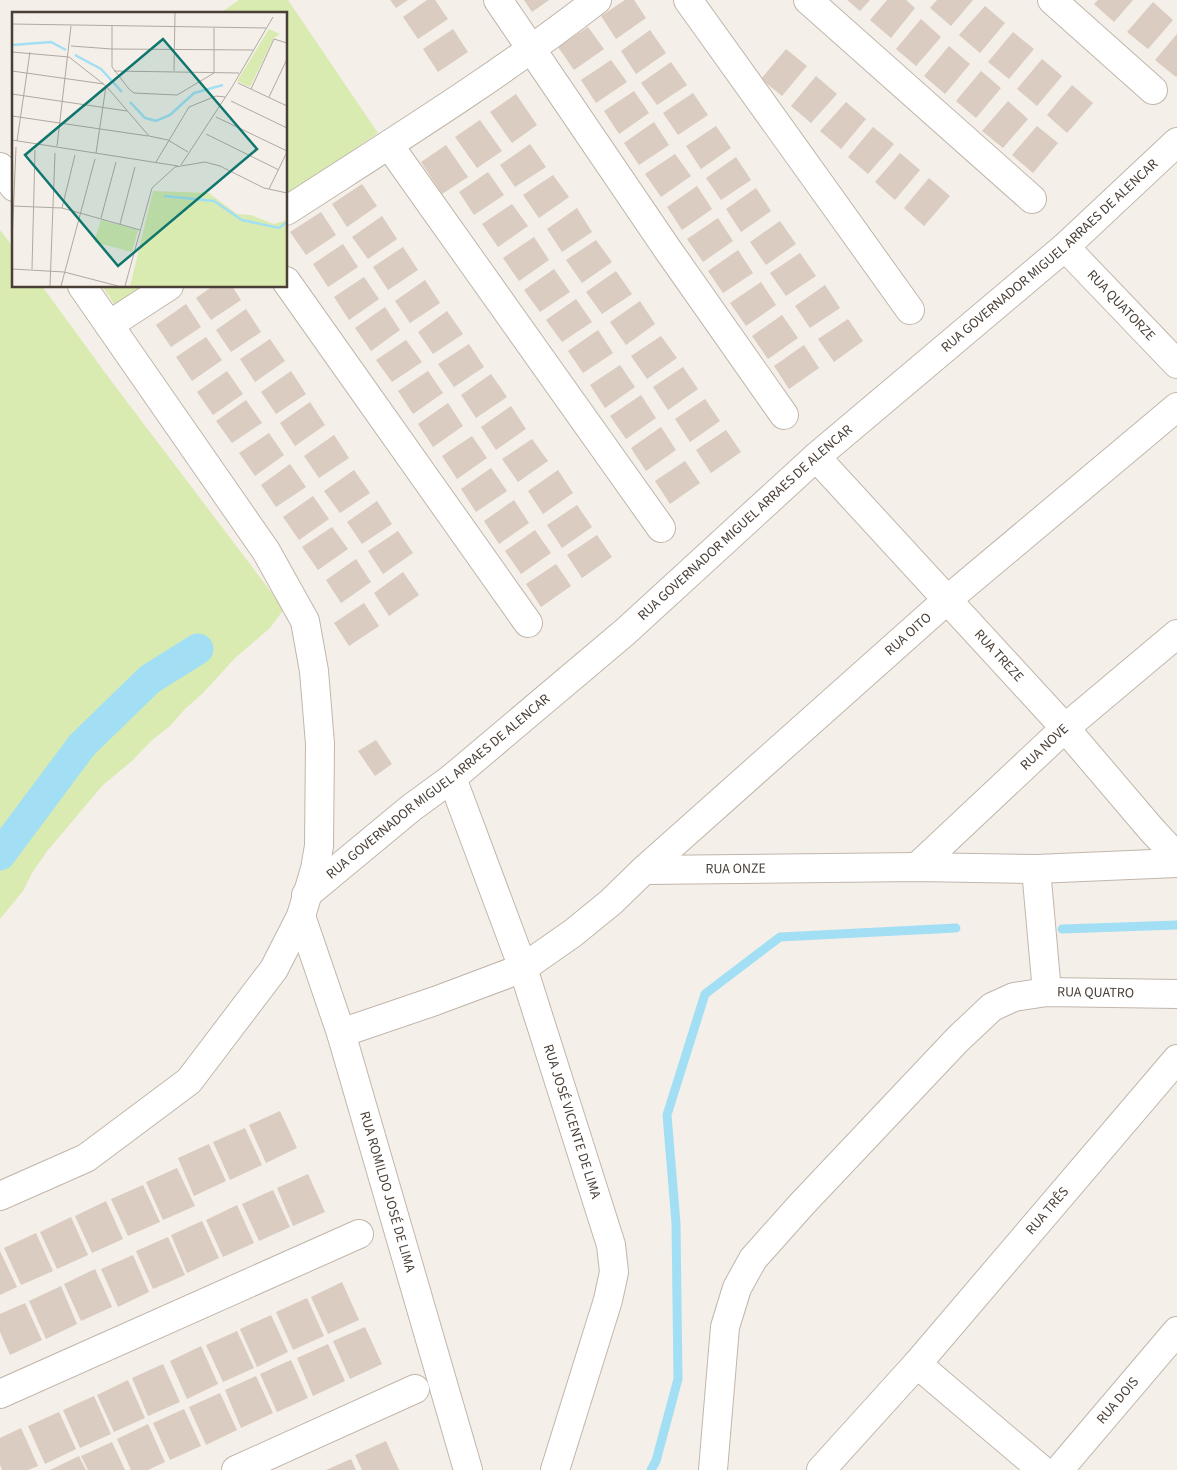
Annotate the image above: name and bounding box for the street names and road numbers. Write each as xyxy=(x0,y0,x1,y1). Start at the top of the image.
street label: RUA GOVERNADOR MIGUEL ARRAES DE ALENCAR xyxy=(937,155,1163,357)
street label: RUA QUATORZE xyxy=(1082,266,1160,345)
street label: RUA GOVERNADOR MIGUEL ARRAES DE ALENCAR xyxy=(633,420,857,625)
street label: RUA OITO xyxy=(880,608,936,661)
street label: RUA TREZE xyxy=(969,625,1028,687)
street label: RUA GOVERNADOR MIGUEL ARRAES DE ALENCAR xyxy=(322,689,554,884)
street label: RUA NOVE xyxy=(1016,719,1073,775)
street label: RUA ONZE xyxy=(705,859,766,879)
street label: RUA QUATRO xyxy=(1057,982,1134,1003)
street label: RUA JOSÉ VICENTE DE LIMA xyxy=(538,1042,606,1202)
street label: RUA ROMILDO JOSÉ DE LIMA xyxy=(354,1109,420,1275)
street label: RUA TRÊS xyxy=(1021,1183,1074,1239)
street label: RUA DOIS xyxy=(1092,1373,1144,1429)

